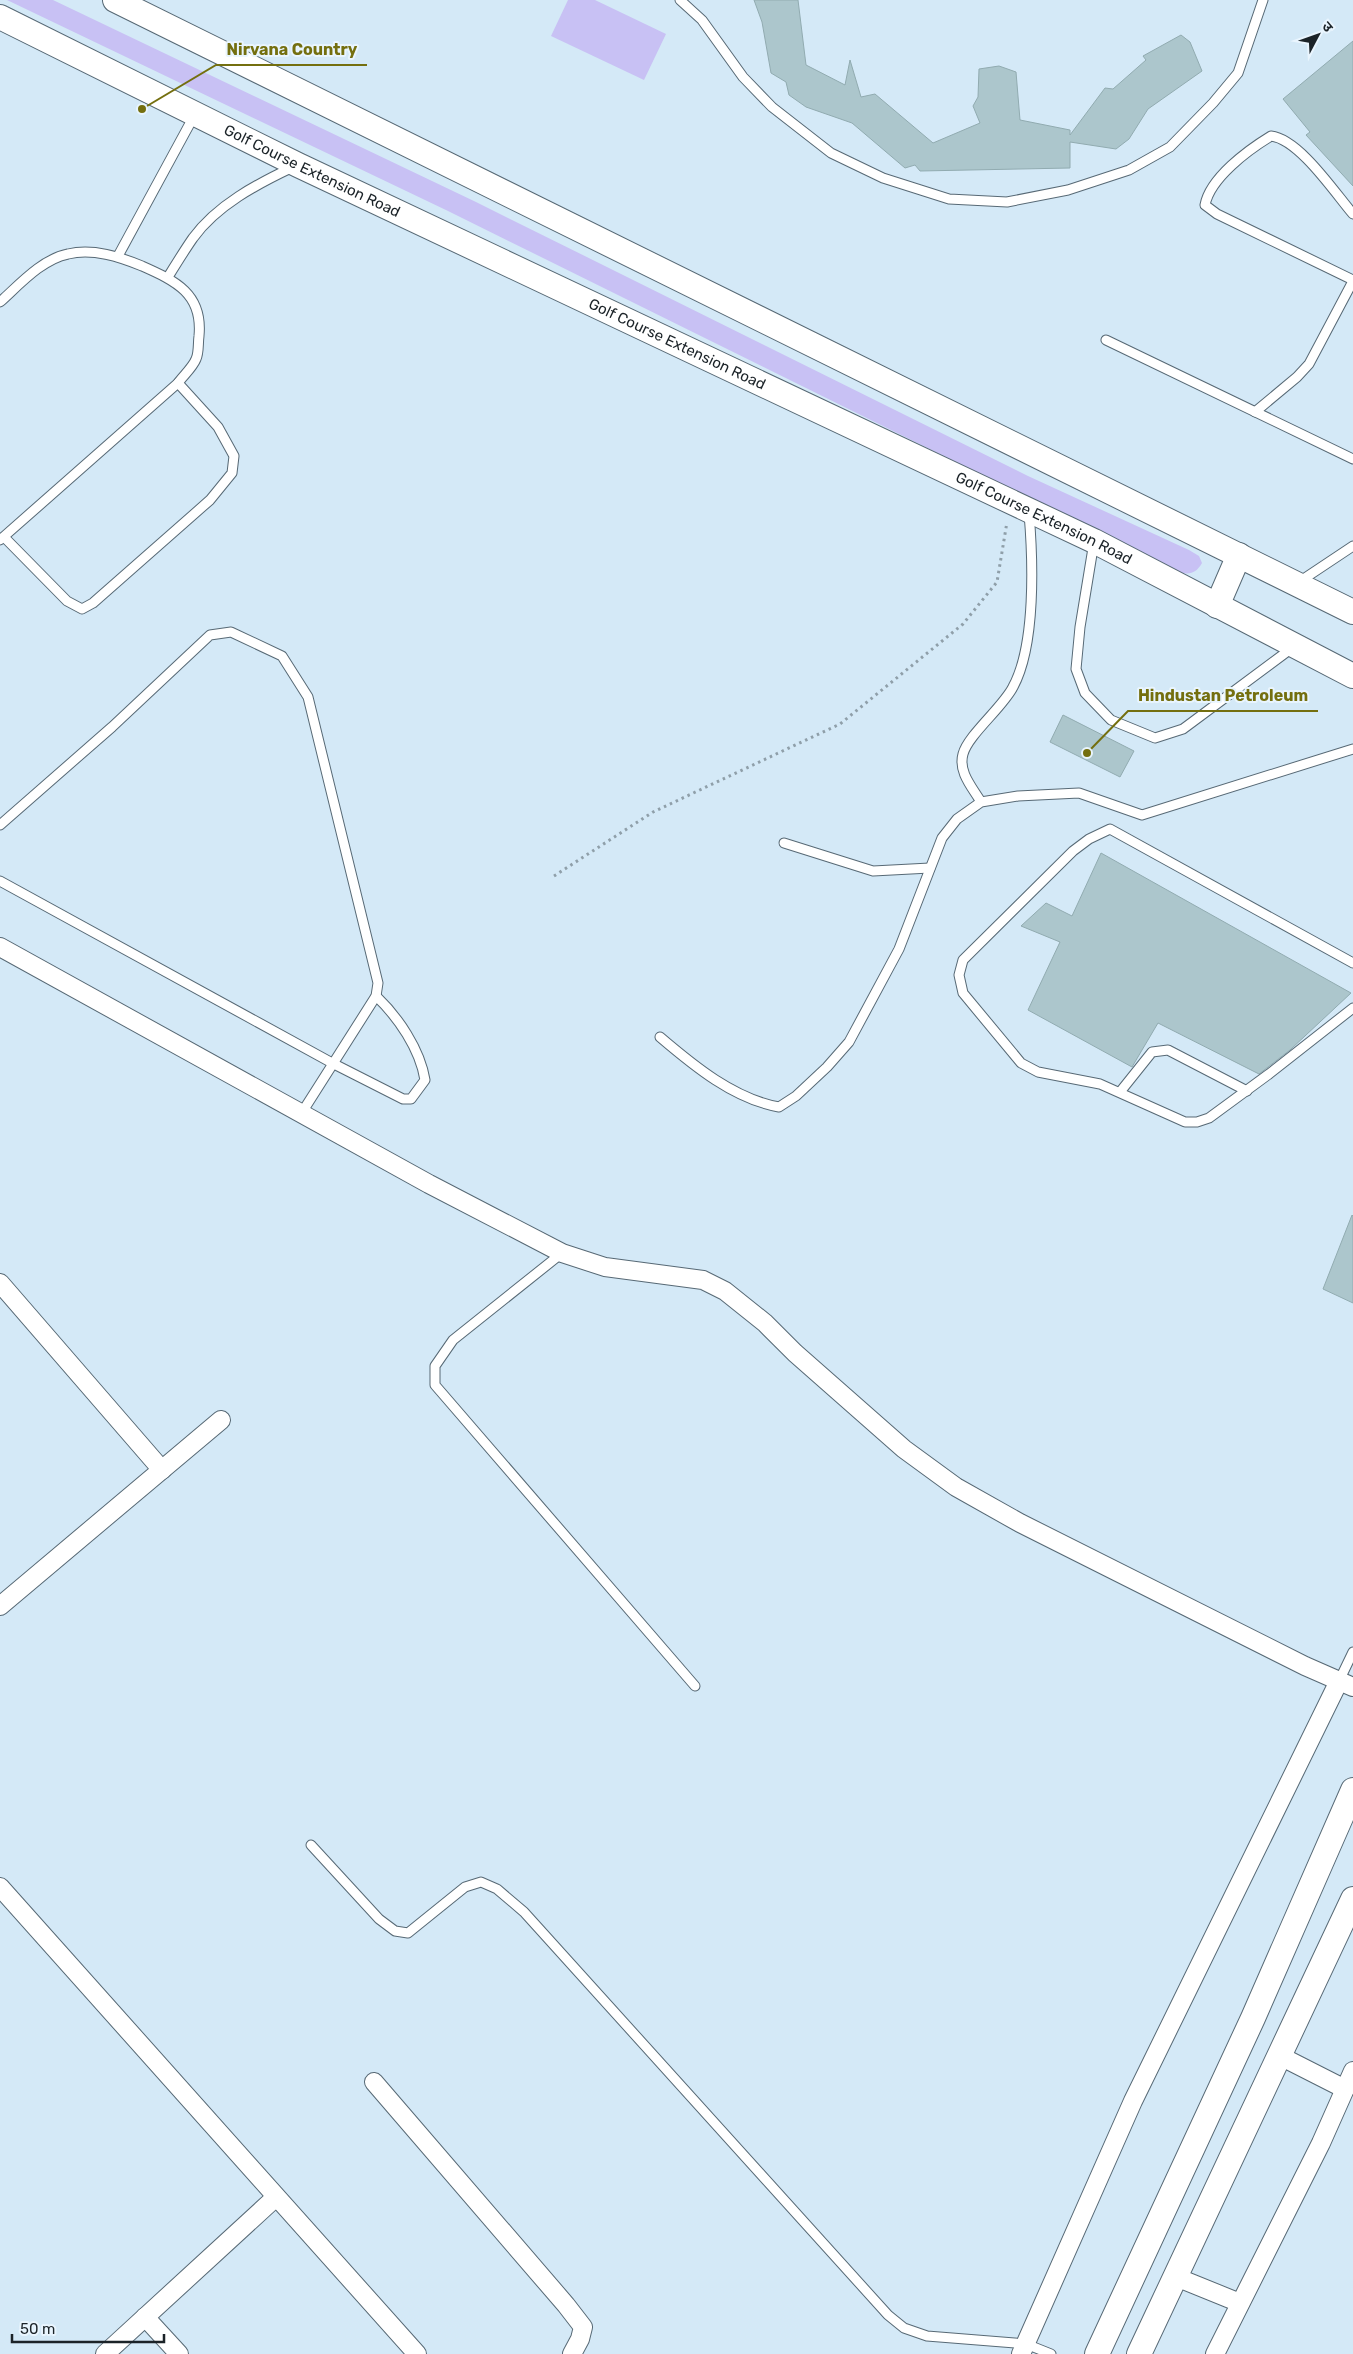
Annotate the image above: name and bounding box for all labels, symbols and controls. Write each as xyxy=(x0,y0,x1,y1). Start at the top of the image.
north arrow xyxy=(1293,10,1343,60)
text: उ xyxy=(1318,18,1337,36)
callout: Nirvana Country xyxy=(216,34,367,65)
text: Nirvana Country xyxy=(227,40,358,59)
street label: Golf Course Extension Road xyxy=(221,121,403,221)
street label: Golf Course Extension Road xyxy=(586,295,768,394)
street label: Golf Course Extension Road xyxy=(953,468,1135,568)
callout: Hindustan Petroleum xyxy=(1128,680,1318,711)
text: Hindustan Petroleum xyxy=(1138,686,1308,705)
scale bar xyxy=(12,2312,165,2344)
text: 50 m xyxy=(20,2320,55,2338)

